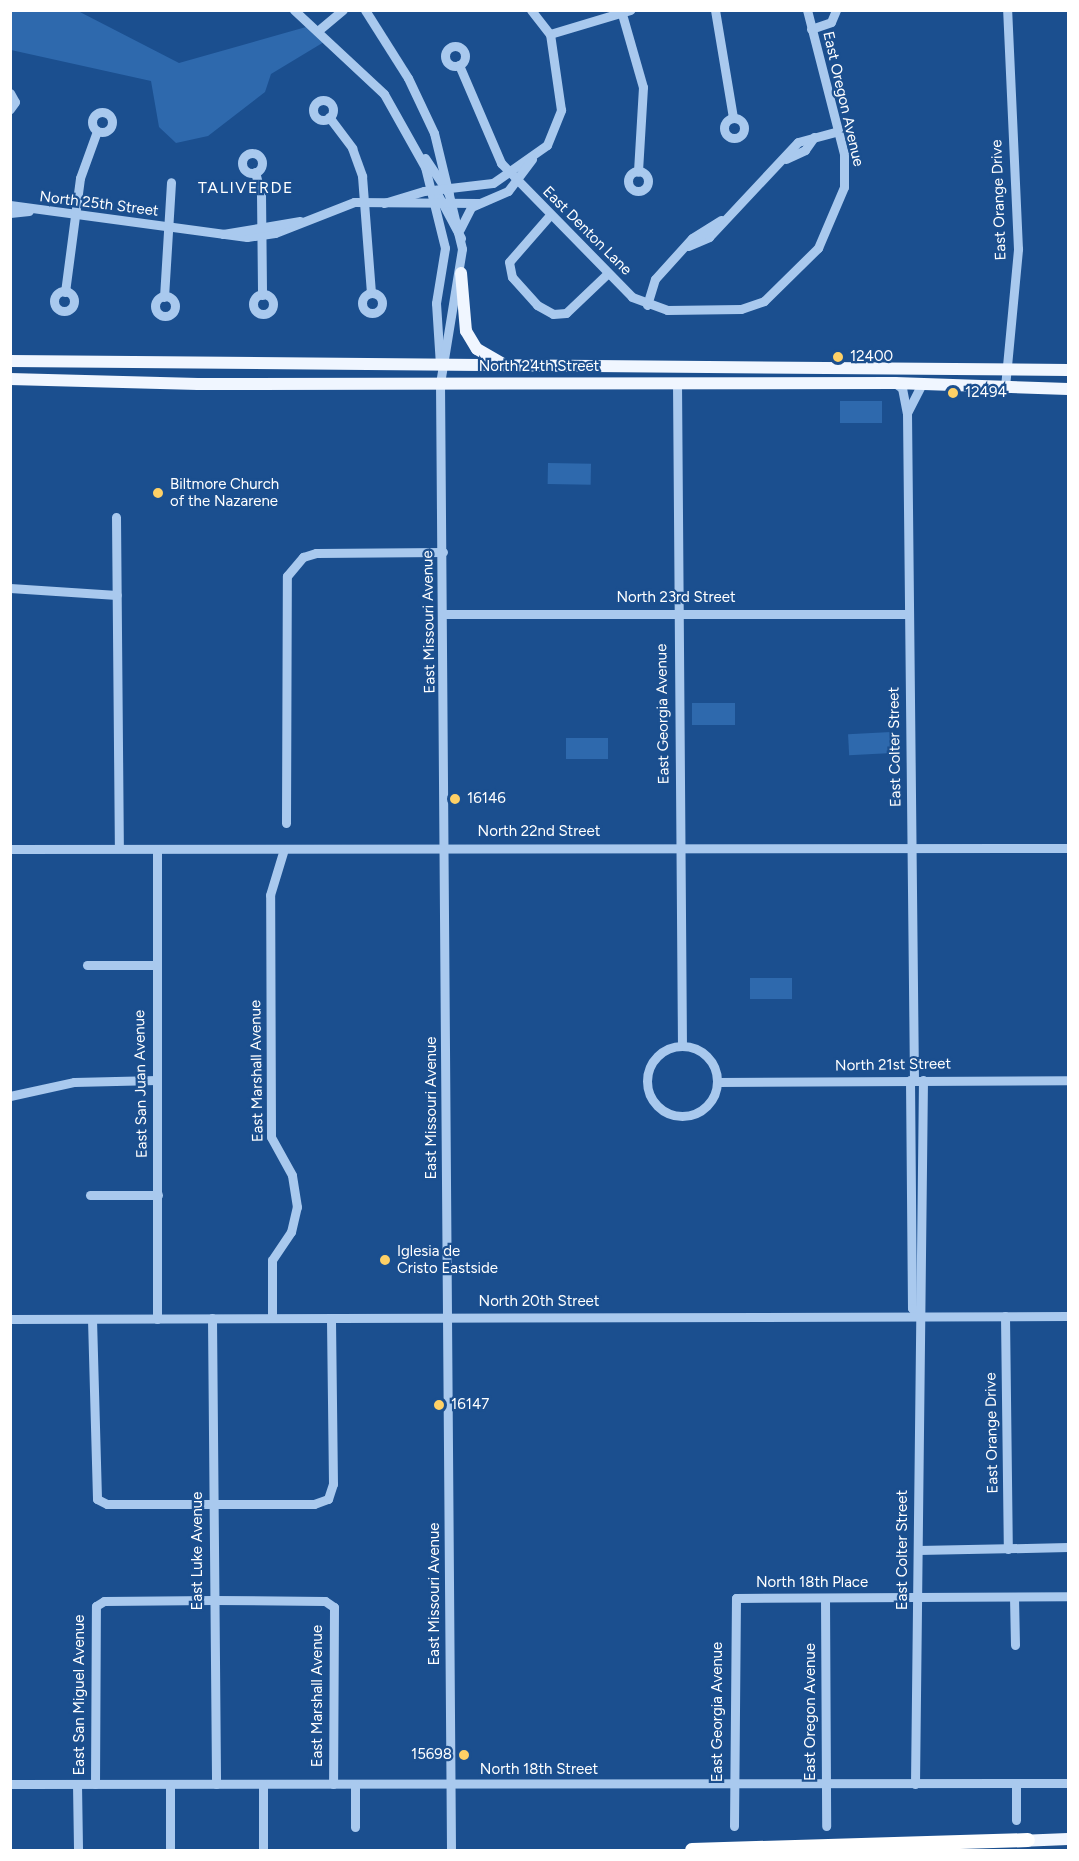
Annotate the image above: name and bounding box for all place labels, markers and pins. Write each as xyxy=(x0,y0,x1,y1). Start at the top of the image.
place label: 12400 xyxy=(850,348,893,366)
marker: 12400 xyxy=(831,350,845,364)
place label: 12494 xyxy=(965,384,1007,402)
marker: 12494 xyxy=(946,386,960,400)
place label: Biltmore Church of the Nazarene xyxy=(170,475,279,510)
marker: Biltmore Church of the Nazarene xyxy=(151,486,165,500)
place label: 16146 xyxy=(467,790,506,808)
marker: 16146 xyxy=(448,792,462,806)
place label: Iglesia de Cristo Eastside xyxy=(397,1242,498,1277)
marker: Iglesia de Cristo Eastside xyxy=(378,1253,392,1267)
place label: 16147 xyxy=(451,1396,489,1414)
marker: 16147 xyxy=(432,1398,446,1412)
place label: 15698 xyxy=(411,1746,452,1764)
marker: 15698 xyxy=(457,1748,471,1762)

